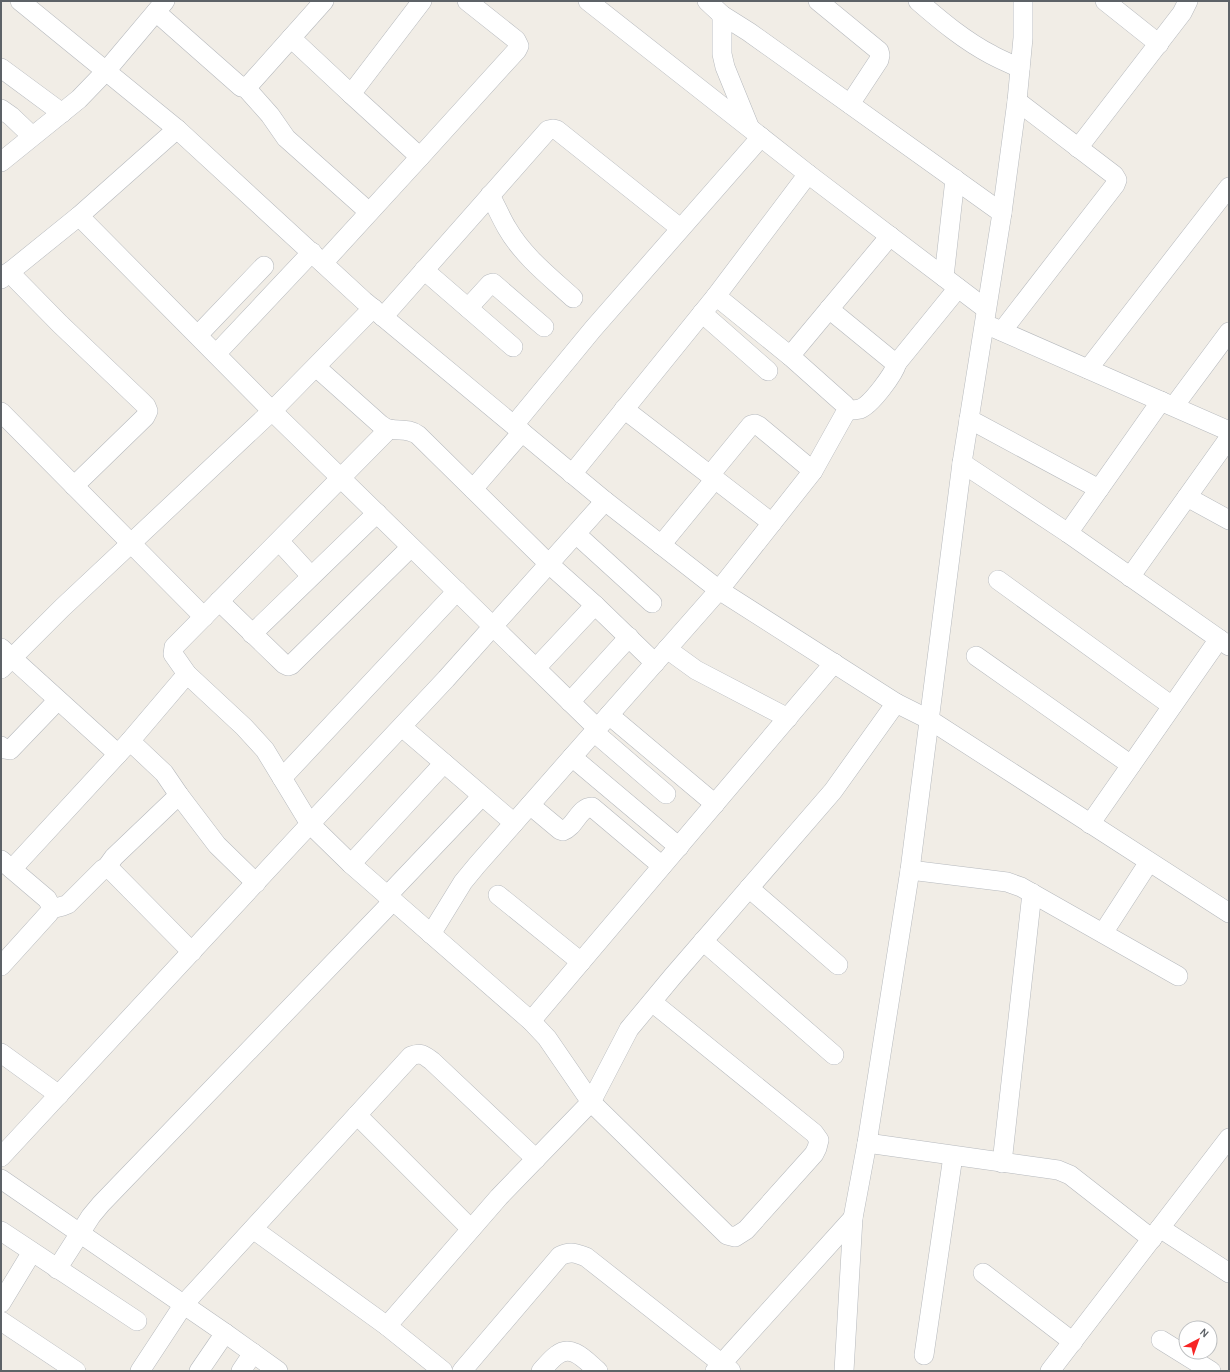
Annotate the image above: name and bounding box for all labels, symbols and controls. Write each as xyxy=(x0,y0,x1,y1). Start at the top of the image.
north arrow xyxy=(1178,1320,1218,1360)
text: N xyxy=(1197,1325,1211,1340)

